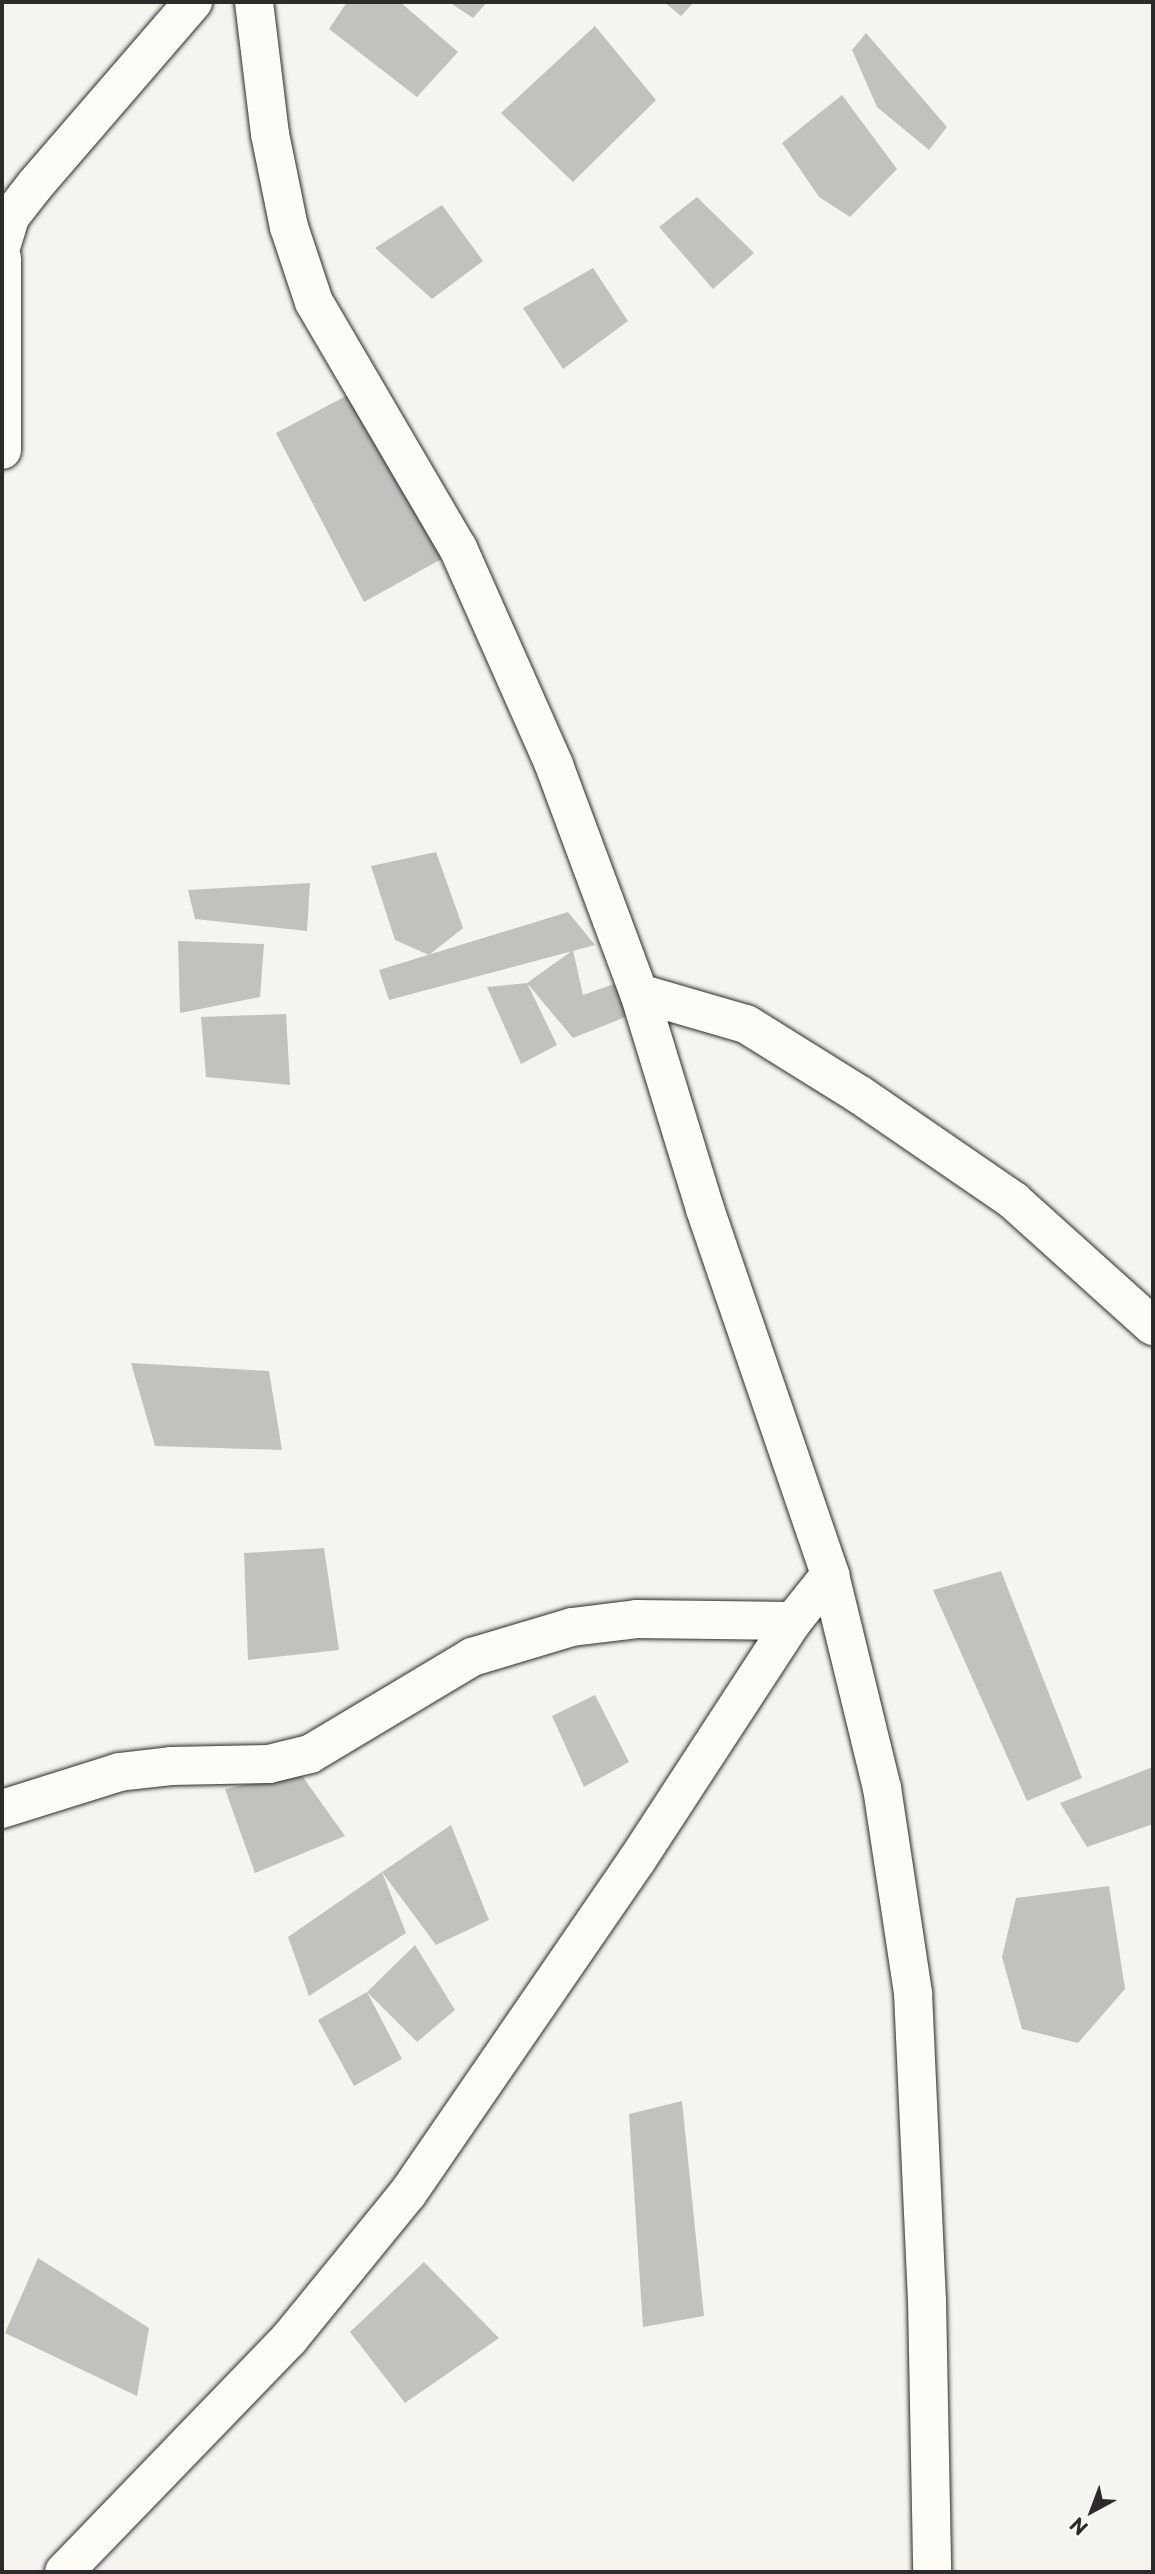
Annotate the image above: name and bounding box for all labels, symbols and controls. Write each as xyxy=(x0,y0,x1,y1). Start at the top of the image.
north arrow xyxy=(1057,2476,1127,2546)
text: N xyxy=(1063,2511,1093,2542)

